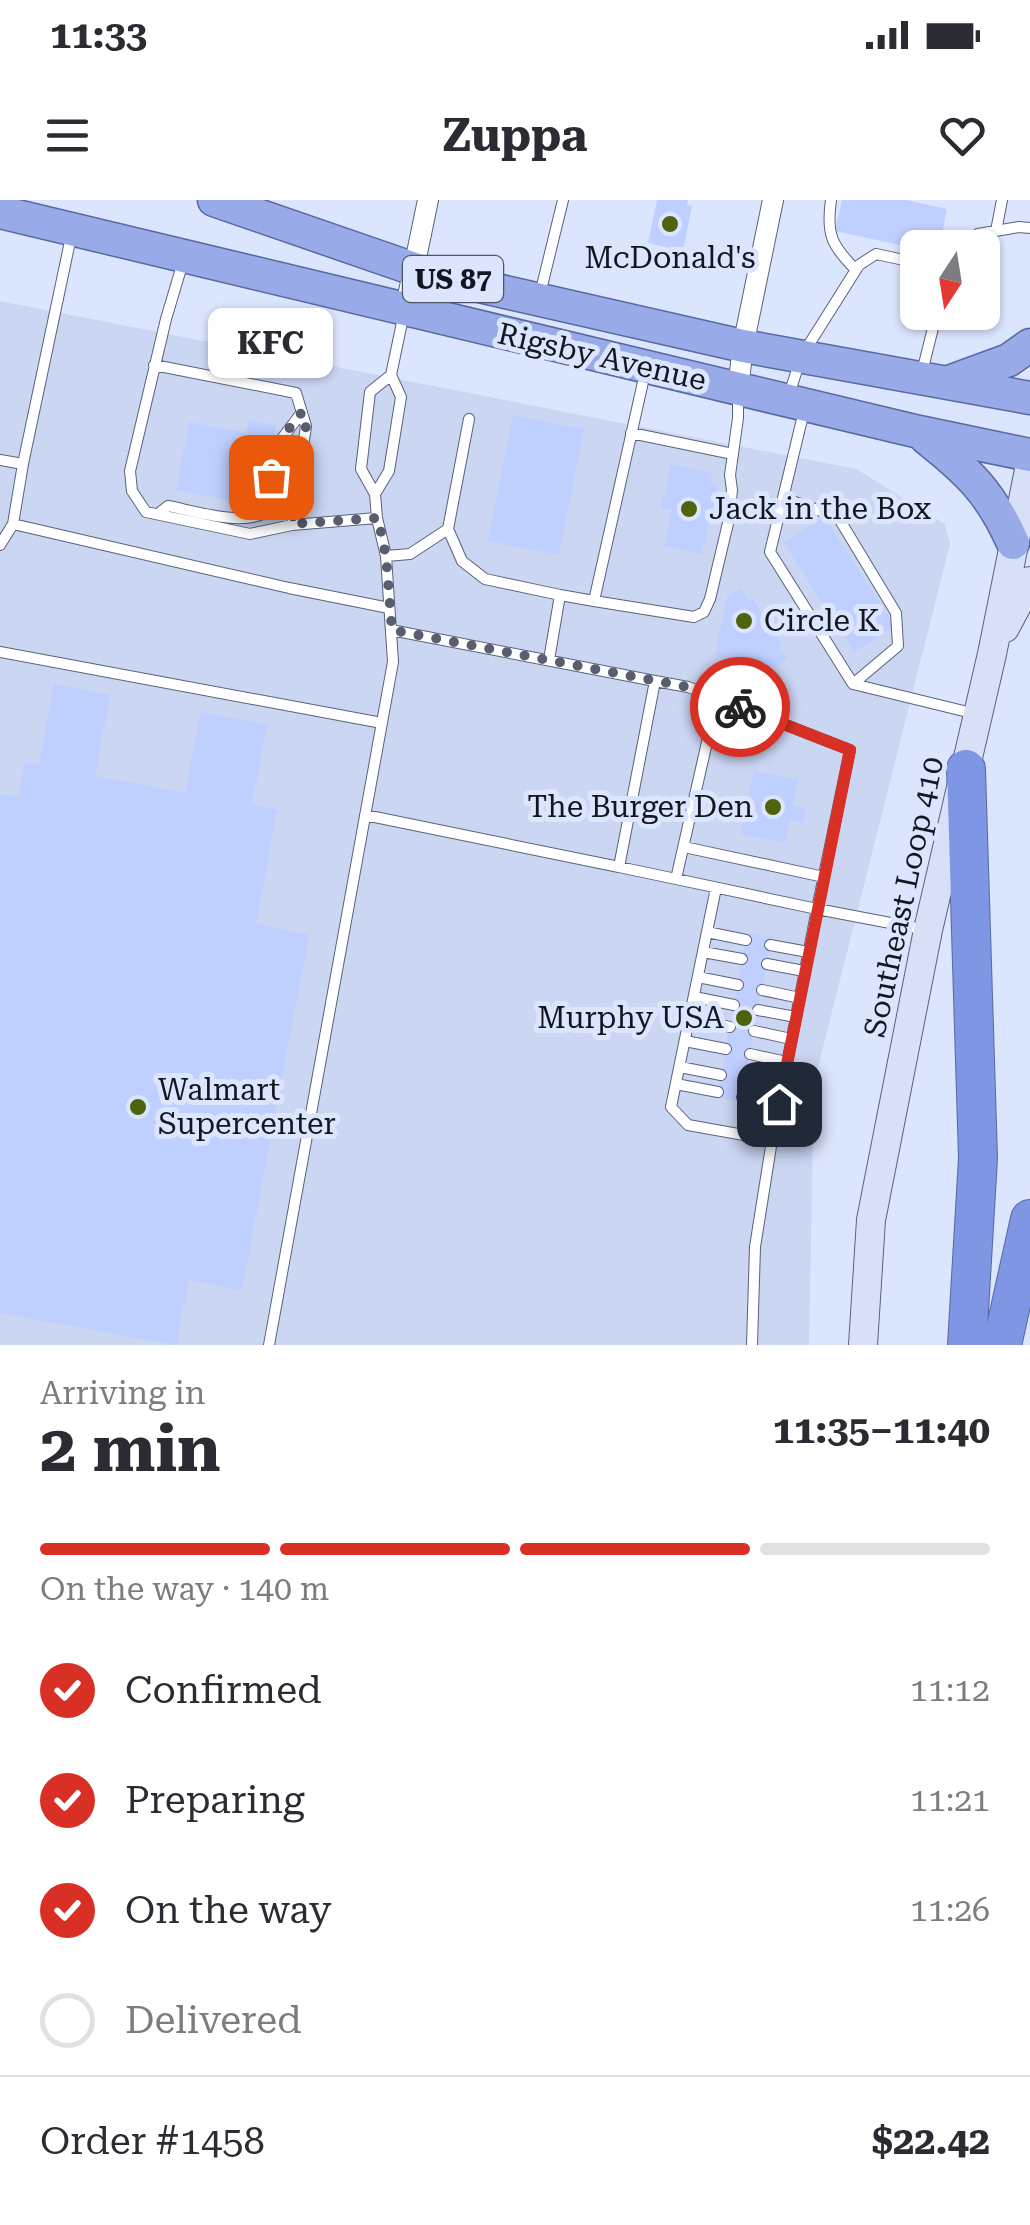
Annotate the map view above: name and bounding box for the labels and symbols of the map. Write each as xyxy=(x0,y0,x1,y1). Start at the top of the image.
marker: McDonald's xyxy=(659,213,681,235)
north arrow xyxy=(900,230,1000,330)
place label: McDonald's xyxy=(585,240,755,275)
road number: US 87 xyxy=(403,256,503,302)
callout: KFC xyxy=(208,307,334,377)
street label: Rigsby Avenue xyxy=(494,315,710,398)
pin xyxy=(229,435,314,520)
place label: Jack in the Box xyxy=(709,491,932,526)
marker: Jack in the Box xyxy=(678,498,700,520)
place label: Circle K xyxy=(764,603,880,638)
marker: Circle K xyxy=(733,610,755,632)
courier xyxy=(690,657,790,757)
street label: Southeast Loop 410 xyxy=(857,754,950,1040)
place label: The Burger Den xyxy=(527,789,753,824)
marker: The Burger Den xyxy=(762,796,784,818)
place label: Murphy USA xyxy=(537,1000,724,1035)
marker: Murphy USA xyxy=(733,1007,755,1029)
pin xyxy=(737,1062,822,1147)
place label: Walmart Supercenter xyxy=(158,1072,336,1141)
marker: Walmart Supercenter xyxy=(127,1096,149,1118)

